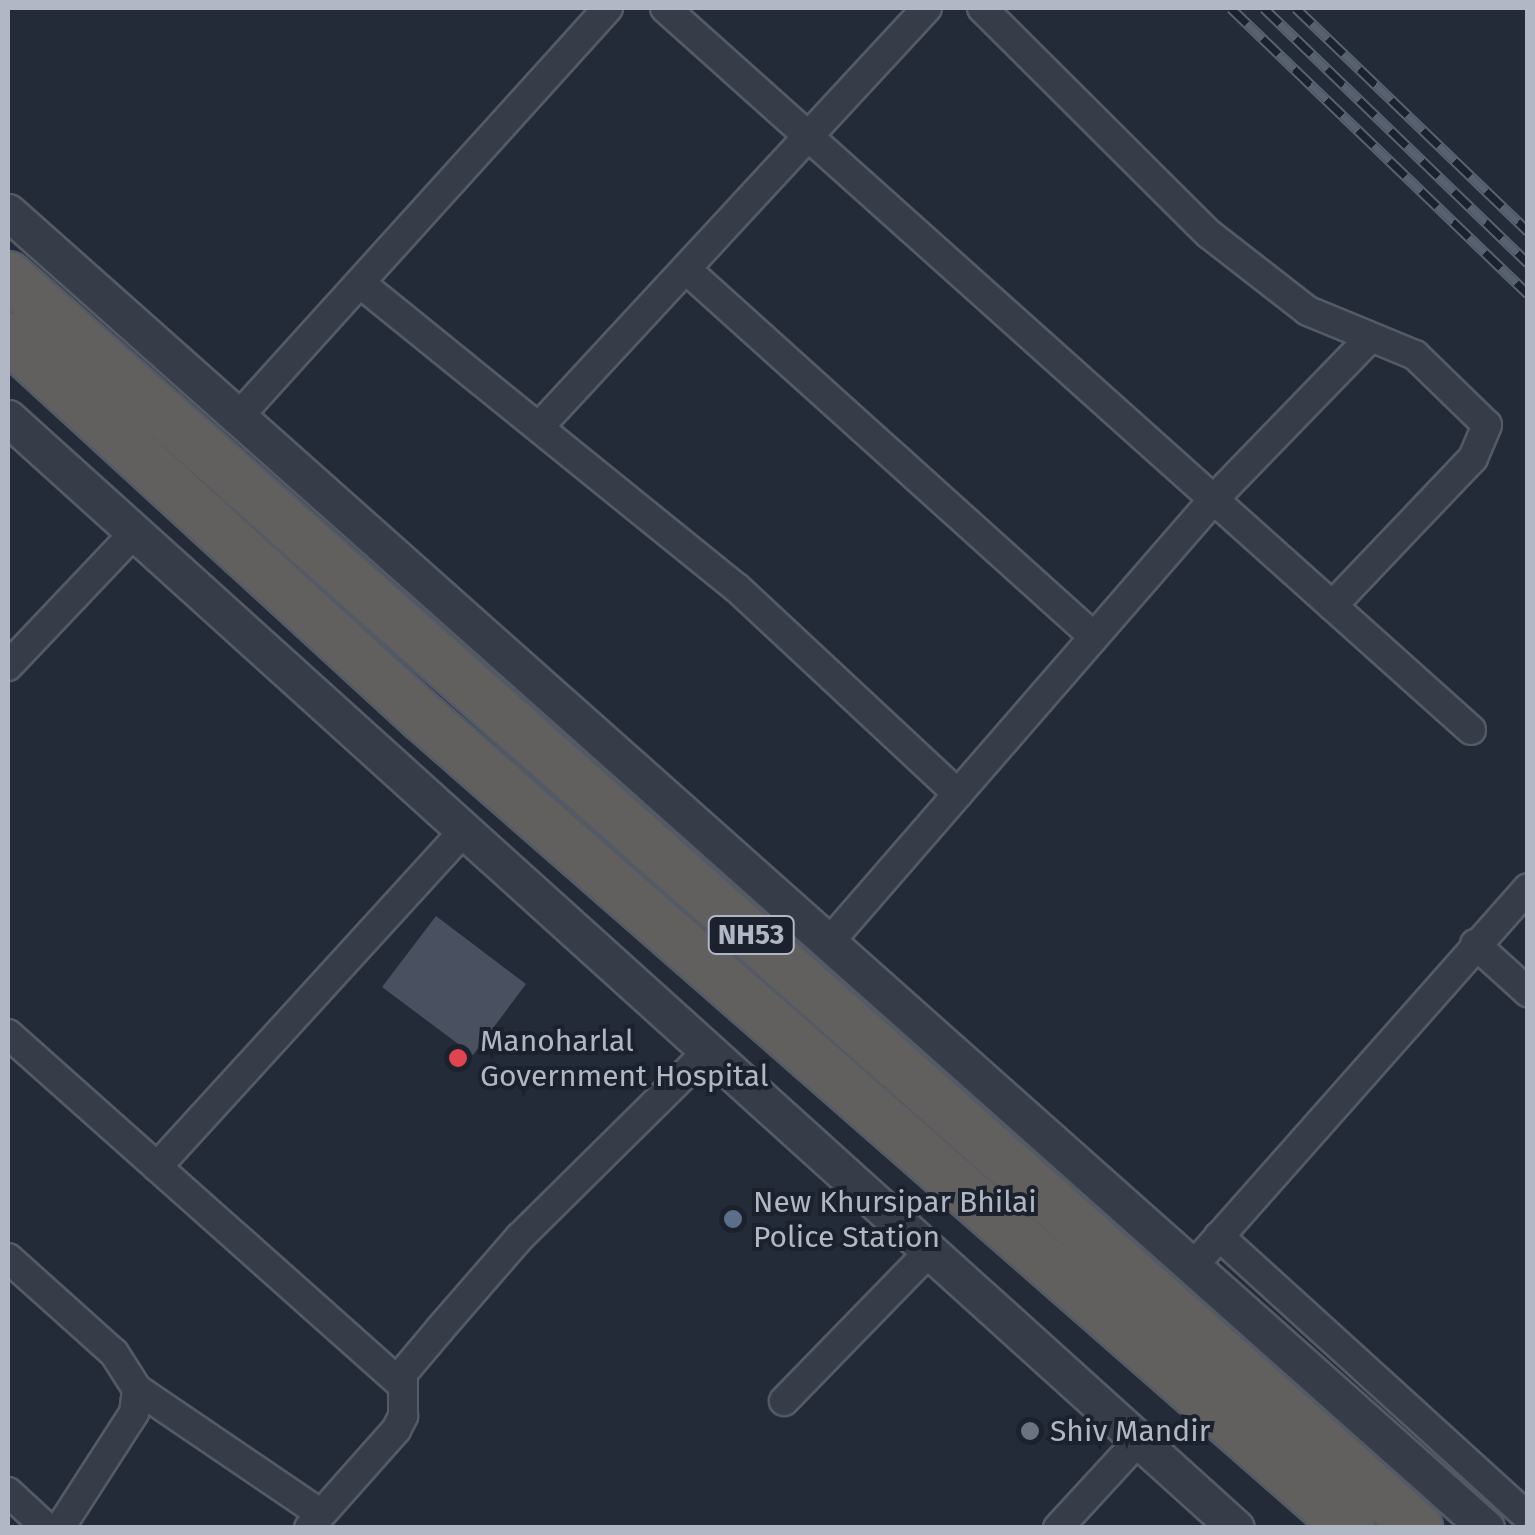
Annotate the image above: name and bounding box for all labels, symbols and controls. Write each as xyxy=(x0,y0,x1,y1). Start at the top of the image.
road number: NH53 xyxy=(706,912,796,958)
place label: Manoharlal Government Hospital xyxy=(480,1023,769,1094)
marker: Manoharlal Government Hospital xyxy=(445,1045,471,1071)
place label: New Khursipar Bhilai Police Station xyxy=(753,1184,1037,1254)
marker: New Khursipar Bhilai Police Station xyxy=(722,1208,744,1230)
place label: Shiv Mandir xyxy=(1050,1413,1210,1449)
marker: Shiv Mandir xyxy=(1019,1420,1041,1442)

